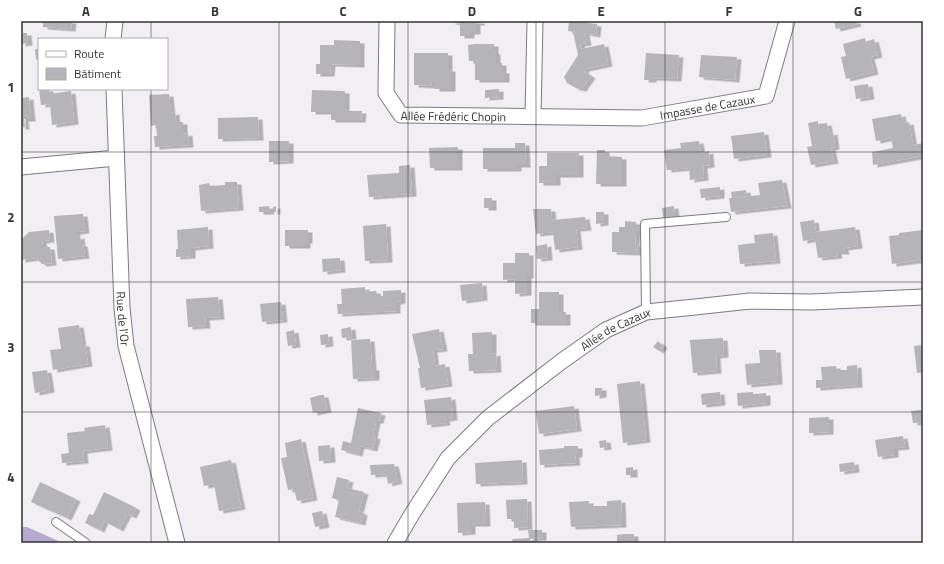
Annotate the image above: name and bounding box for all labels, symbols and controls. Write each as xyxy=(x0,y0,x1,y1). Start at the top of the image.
text: A xyxy=(82,1,90,21)
text: B xyxy=(211,1,219,21)
text: C xyxy=(339,1,347,21)
text: D xyxy=(468,1,476,21)
text: E xyxy=(597,1,605,21)
text: F xyxy=(726,1,733,21)
text: G xyxy=(854,1,862,21)
legend xyxy=(38,38,168,90)
text: Route xyxy=(74,44,104,63)
text: Bâtiment xyxy=(74,64,122,83)
text: 1 xyxy=(7,77,15,97)
street label: Impasse de Cazaux xyxy=(658,89,757,124)
street label: Allée Frédéric Chopin xyxy=(400,105,506,126)
text: 2 xyxy=(7,207,15,227)
street label: Rue de l'Or xyxy=(112,291,135,347)
street label: Allée de Cazaux xyxy=(576,302,652,355)
text: 3 xyxy=(7,337,15,357)
text: 4 xyxy=(7,467,15,487)

